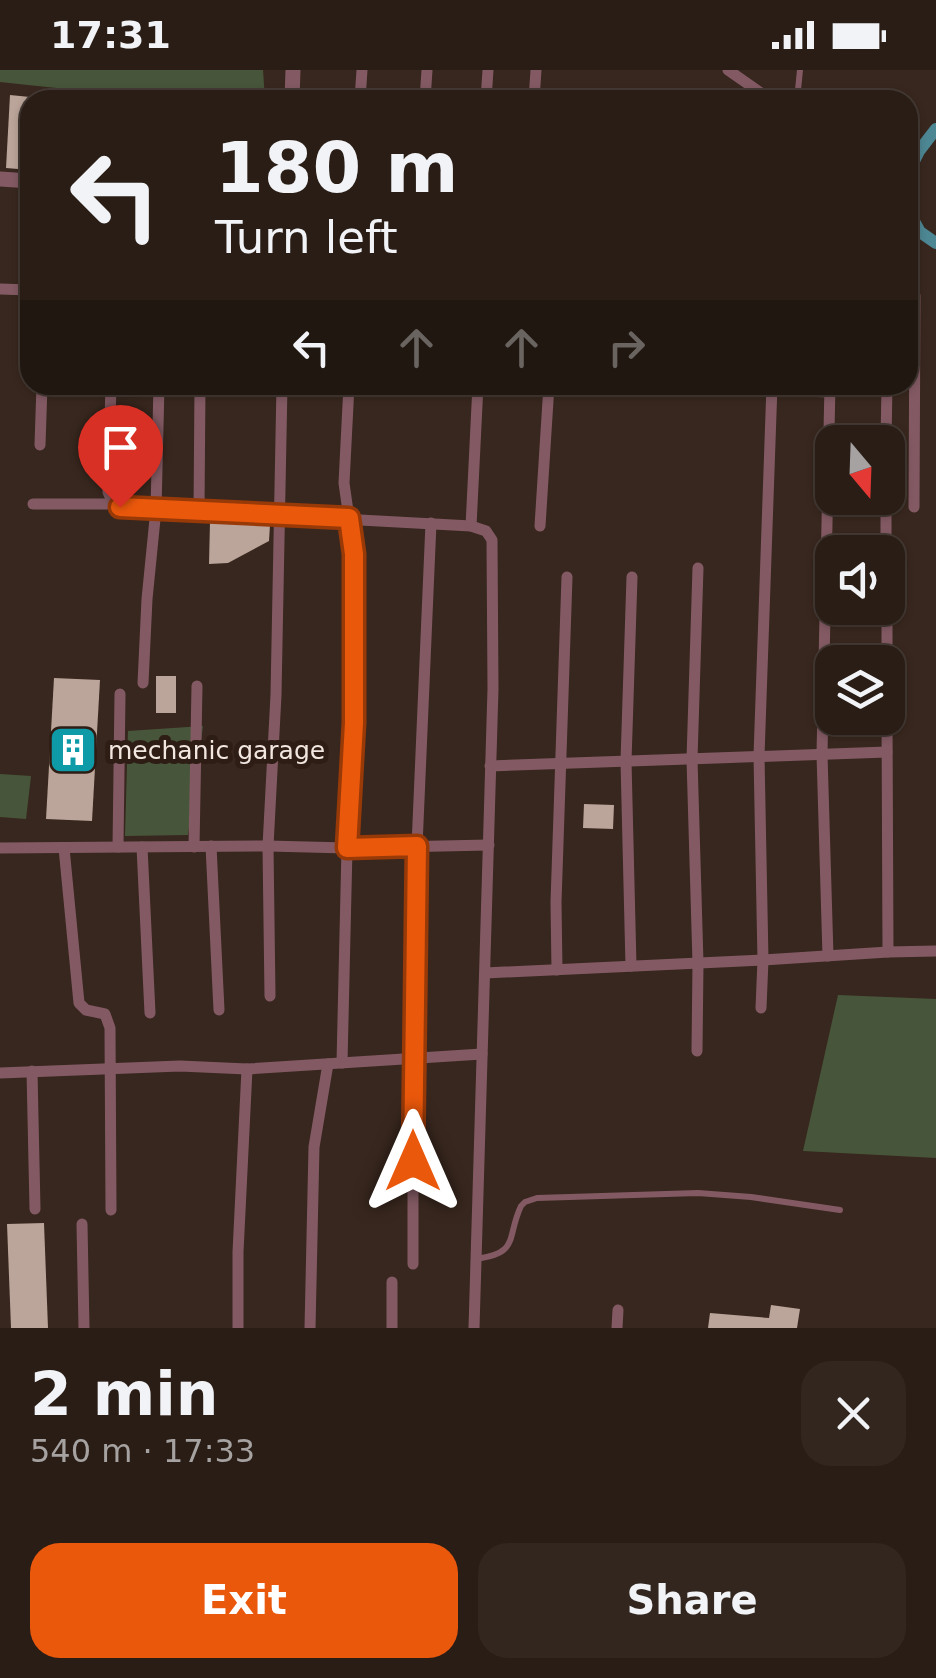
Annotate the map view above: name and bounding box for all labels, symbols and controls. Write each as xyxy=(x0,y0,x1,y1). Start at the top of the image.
text: 17:31 xyxy=(50,13,171,57)
text: 180 m xyxy=(215,127,458,209)
icon: left xyxy=(50,130,180,260)
text: Turn left xyxy=(215,211,398,264)
icon: left xyxy=(284,320,339,375)
icon: ahead xyxy=(389,320,444,375)
icon: ahead xyxy=(494,320,549,375)
icon: right xyxy=(599,320,654,375)
pin xyxy=(78,405,163,508)
icon: arrive xyxy=(93,420,148,475)
north arrow xyxy=(815,425,905,515)
map controls xyxy=(815,425,905,735)
button: sound xyxy=(815,535,905,625)
button: layers xyxy=(815,645,905,735)
building icon: mechanic garage xyxy=(47,724,99,776)
place label: mechanic garage xyxy=(108,736,325,765)
position arrow xyxy=(361,1109,465,1213)
text: 2 min xyxy=(30,1359,218,1429)
button: close xyxy=(801,1361,906,1466)
text: 540 m · 17:33 xyxy=(30,1432,255,1470)
button: Exit xyxy=(30,1543,458,1658)
button: Share xyxy=(478,1543,906,1658)

